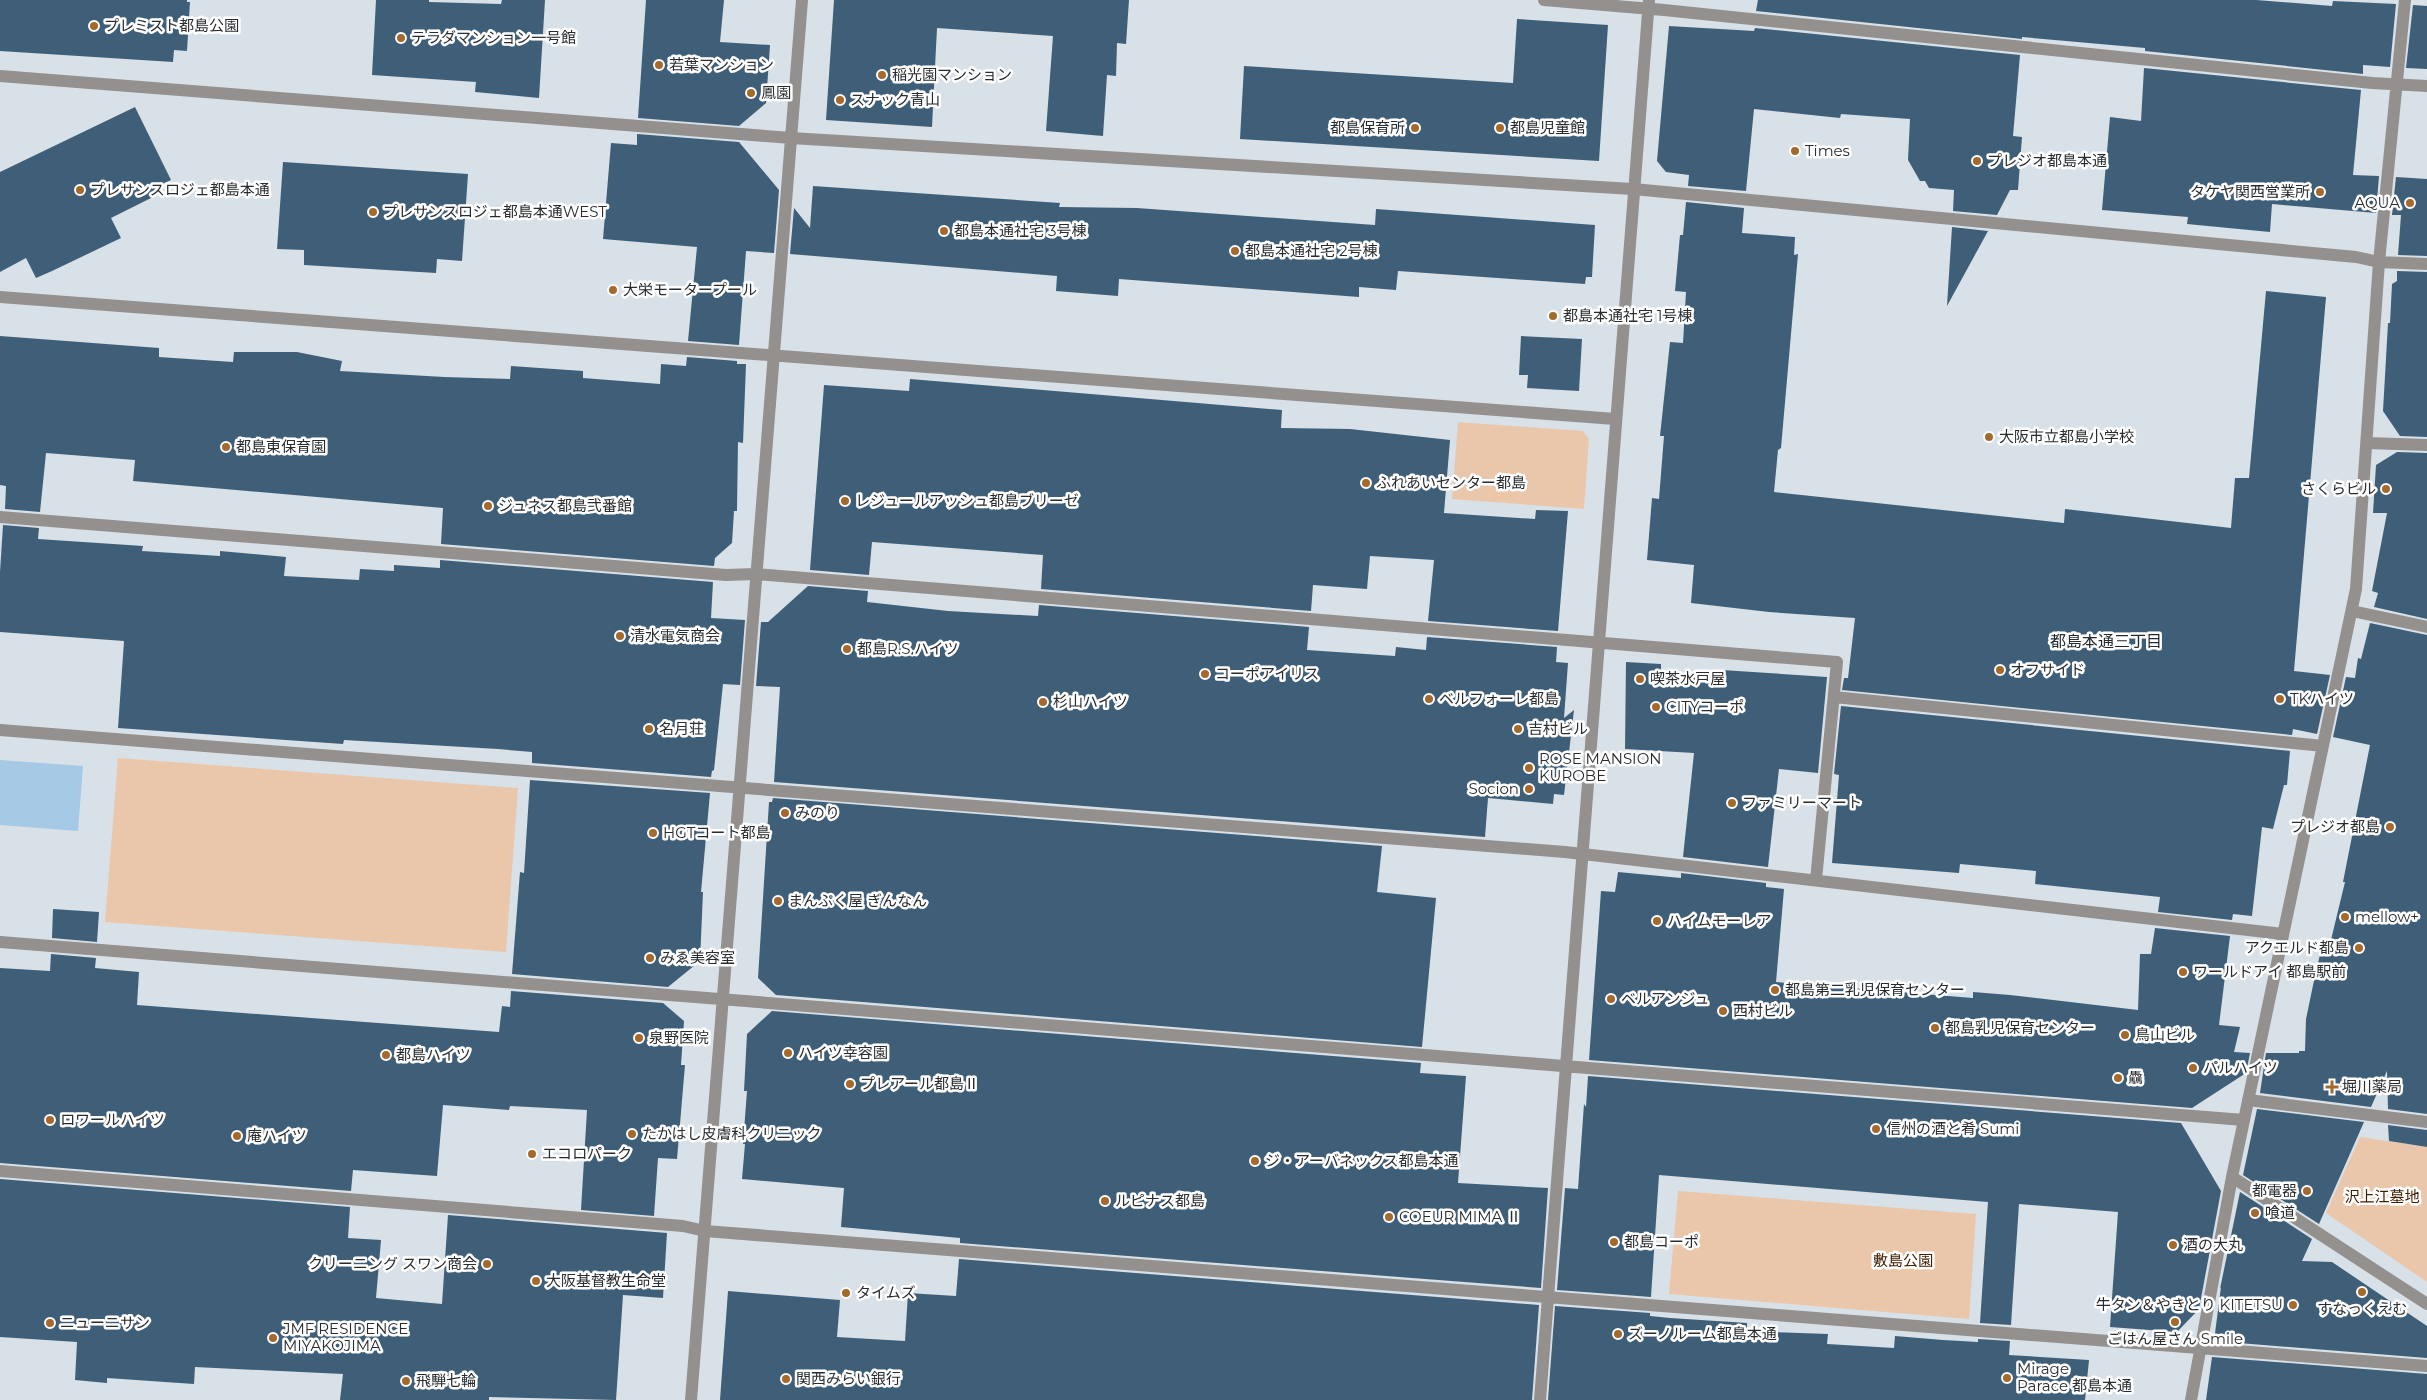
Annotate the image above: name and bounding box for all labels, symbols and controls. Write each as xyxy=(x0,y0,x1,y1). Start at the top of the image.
place label: プレミスト都島公園 xyxy=(104,16,239,35)
marker: プレミスト都島公園 xyxy=(88,20,100,32)
place label: テラダマンション一号館 xyxy=(411,28,576,47)
marker: テラダマンション一号館 xyxy=(395,32,407,44)
place label: 若葉マンション xyxy=(669,55,774,74)
marker: 若葉マンション xyxy=(653,59,665,71)
place label: 稲光園マンション xyxy=(892,65,1012,84)
marker: 稲光園マンション xyxy=(876,69,888,81)
place label: 鳳園 xyxy=(761,83,791,102)
marker: 鳳園 xyxy=(745,87,757,99)
place label: スナック青山 xyxy=(850,90,940,109)
marker: スナック青山 xyxy=(834,94,846,106)
place label: 都島保育所 xyxy=(1330,118,1405,137)
place label: 都島児童館 xyxy=(1510,118,1585,137)
marker: 都島保育所 xyxy=(1409,122,1421,134)
marker: 都島児童館 xyxy=(1494,122,1506,134)
place label: Times xyxy=(1805,141,1850,160)
marker: Times xyxy=(1789,145,1801,157)
place label: プレジオ都島本通 xyxy=(1987,151,2107,170)
marker: プレジオ都島本通 xyxy=(1971,155,1983,167)
place label: プレサンスロジェ都島本通 xyxy=(90,180,270,199)
place label: タケヤ関西営業所 xyxy=(2190,182,2310,201)
marker: プレサンスロジェ都島本通 xyxy=(74,184,86,196)
marker: タケヤ関西営業所 xyxy=(2314,186,2326,198)
place label: AQUA xyxy=(2354,193,2400,212)
marker: AQUA xyxy=(2404,197,2416,209)
place label: プレサンスロジェ都島本通WEST xyxy=(383,202,607,221)
marker: プレサンスロジェ都島本通WEST xyxy=(367,206,379,218)
place label: 都島本通社宅 3号棟 xyxy=(954,221,1086,240)
marker: 都島本通社宅 3号棟 xyxy=(938,225,950,237)
place label: 都島本通社宅 2号棟 xyxy=(1245,241,1377,260)
marker: 都島本通社宅 2号棟 xyxy=(1229,245,1241,257)
place label: 大栄モータープール xyxy=(623,280,757,299)
marker: 大栄モータープール xyxy=(607,284,619,296)
place label: 都島本通社宅 1号棟 xyxy=(1563,306,1692,325)
marker: 都島本通社宅 1号棟 xyxy=(1547,310,1559,322)
place label: 大阪市立都島小学校 xyxy=(1999,427,2134,446)
marker: 大阪市立都島小学校 xyxy=(1983,431,1995,443)
place label: 都島東保育園 xyxy=(236,437,326,456)
marker: 都島東保育園 xyxy=(220,441,232,453)
place label: ふれあいセンター都島 xyxy=(1376,473,1526,492)
marker: ふれあいセンター都島 xyxy=(1360,477,1372,489)
place label: さくらビル xyxy=(2301,479,2376,498)
marker: さくらビル xyxy=(2380,483,2392,495)
place label: レジュールアッシュ都島ブリーゼ xyxy=(855,491,1079,510)
marker: レジュールアッシュ都島ブリーゼ xyxy=(839,495,851,507)
place label: ジュネス都島弐番館 xyxy=(498,496,632,515)
marker: ジュネス都島弐番館 xyxy=(482,500,494,512)
place label: 清水電気商会 xyxy=(630,626,720,645)
marker: 清水電気商会 xyxy=(614,630,626,642)
district label: 都島本通三丁目 xyxy=(2050,632,2162,651)
place label: 都島R.S.ハイツ xyxy=(857,639,959,658)
marker: 都島R.S.ハイツ xyxy=(841,643,853,655)
place label: オフサイド xyxy=(2010,660,2085,679)
place label: コーポアイリス xyxy=(1215,664,1319,683)
marker: オフサイド xyxy=(1994,664,2006,676)
marker: コーポアイリス xyxy=(1199,668,1211,680)
place label: 喫茶水戸屋 xyxy=(1650,669,1725,688)
marker: 喫茶水戸屋 xyxy=(1634,673,1646,685)
place label: ベルフォーレ都島 xyxy=(1439,689,1559,708)
place label: TKハイツ xyxy=(2290,689,2354,708)
place label: 杉山ハイツ xyxy=(1053,692,1128,711)
marker: ベルフォーレ都島 xyxy=(1423,693,1435,705)
marker: TKハイツ xyxy=(2274,693,2286,705)
marker: 杉山ハイツ xyxy=(1037,696,1049,708)
place label: CITYコーポ xyxy=(1666,697,1744,716)
marker: CITYコーポ xyxy=(1650,701,1662,713)
place label: 名月荘 xyxy=(659,719,704,738)
place label: 吉村ビル xyxy=(1528,719,1588,738)
marker: 名月荘 xyxy=(643,723,655,735)
marker: 吉村ビル xyxy=(1512,723,1524,735)
place label: ROSE MANSION KUROBE xyxy=(1539,749,1661,785)
marker: ROSE MANSION KUROBE xyxy=(1523,762,1535,774)
place label: Socion xyxy=(1468,779,1519,798)
marker: Socion xyxy=(1523,783,1535,795)
place label: ファミリーマート xyxy=(1742,793,1862,812)
marker: ファミリーマート xyxy=(1726,797,1738,809)
place label: みのり xyxy=(795,803,840,822)
marker: みのり xyxy=(779,807,791,819)
place label: プレジオ都島 xyxy=(2290,817,2380,836)
marker: プレジオ都島 xyxy=(2384,821,2396,833)
place label: HGTコート都島 xyxy=(663,823,770,842)
marker: HGTコート都島 xyxy=(647,827,659,839)
place label: まんぷく屋 ぎんなん xyxy=(788,891,927,910)
marker: まんぷく屋 ぎんなん xyxy=(772,895,784,907)
place label: mellow+ xyxy=(2355,907,2419,926)
place label: ハイムモーレア xyxy=(1667,911,1771,930)
marker: mellow+ xyxy=(2339,911,2351,923)
marker: ハイムモーレア xyxy=(1651,915,1663,927)
place label: アクエルド都島 xyxy=(2245,938,2349,957)
marker: アクエルド都島 xyxy=(2353,942,2365,954)
place label: みゑ美容室 xyxy=(660,948,735,967)
marker: みゑ美容室 xyxy=(644,952,656,964)
place label: ワールドアイ 都島駅前 xyxy=(2193,962,2346,981)
marker: ワールドアイ 都島駅前 xyxy=(2177,966,2189,978)
place label: 都島第二乳児保育センター xyxy=(1785,980,1965,999)
marker: 都島第二乳児保育センター xyxy=(1769,984,1781,996)
place label: ベルアンジュ xyxy=(1621,989,1709,1008)
marker: ベルアンジュ xyxy=(1605,993,1617,1005)
place label: 西村ビル xyxy=(1733,1001,1793,1020)
marker: 西村ビル xyxy=(1717,1005,1729,1017)
place label: 都島乳児保育センター xyxy=(1945,1018,2095,1037)
marker: 都島乳児保育センター xyxy=(1929,1022,1941,1034)
place label: 鳥山ビル xyxy=(2135,1025,2195,1044)
place label: 泉野医院 xyxy=(649,1028,709,1047)
marker: 鳥山ビル xyxy=(2119,1029,2131,1041)
marker: 泉野医院 xyxy=(633,1032,645,1044)
place label: ハイツ幸容園 xyxy=(798,1043,888,1062)
place label: 都島ハイツ xyxy=(396,1045,471,1064)
marker: ハイツ幸容園 xyxy=(782,1047,794,1059)
marker: 都島ハイツ xyxy=(380,1049,392,1061)
place label: パルハイツ xyxy=(2203,1058,2278,1077)
marker: パルハイツ xyxy=(2187,1062,2199,1074)
place label: 驫 xyxy=(2128,1068,2143,1087)
marker: 驫 xyxy=(2112,1072,2124,1084)
place label: プレアール都島Ⅱ xyxy=(860,1074,979,1093)
place label: 堀川薬局 xyxy=(2342,1077,2402,1096)
marker: プレアール都島Ⅱ xyxy=(844,1078,856,1090)
marker: 堀川薬局 xyxy=(2326,1081,2338,1093)
place label: ロワールハイツ xyxy=(60,1110,165,1129)
marker: ロワールハイツ xyxy=(44,1114,56,1126)
place label: 信州の酒と肴 Sumi xyxy=(1886,1119,2019,1138)
marker: 信州の酒と肴 Sumi xyxy=(1870,1123,1882,1135)
place label: たかはし皮膚科クリニック xyxy=(642,1124,821,1143)
place label: 庵ハイツ xyxy=(247,1126,307,1145)
marker: たかはし皮膚科クリニック xyxy=(626,1128,638,1140)
marker: 庵ハイツ xyxy=(231,1130,243,1142)
place label: エコロパーク xyxy=(542,1144,632,1163)
marker: エコロパーク xyxy=(526,1148,538,1160)
place label: ジ・アーバネックス都島本通 xyxy=(1265,1151,1459,1170)
marker: ジ・アーバネックス都島本通 xyxy=(1249,1155,1261,1167)
place label: 都電器 xyxy=(2252,1181,2297,1200)
marker: 都電器 xyxy=(2301,1185,2313,1197)
park label: 沢上江墓地 xyxy=(2344,1187,2420,1206)
place label: ルピナス都島 xyxy=(1115,1191,1205,1210)
marker: ルピナス都島 xyxy=(1099,1195,1111,1207)
place label: 喰道 xyxy=(2265,1203,2295,1222)
place label: COEUR MIMA Ⅱ xyxy=(1399,1207,1521,1226)
marker: 喰道 xyxy=(2249,1207,2261,1219)
marker: COEUR MIMA Ⅱ xyxy=(1383,1211,1395,1223)
place label: 都島コーポ xyxy=(1624,1232,1699,1251)
place label: 酒の大丸 xyxy=(2183,1235,2243,1254)
marker: 都島コーポ xyxy=(1608,1236,1620,1248)
marker: 酒の大丸 xyxy=(2167,1239,2179,1251)
park label: 敷島公園 xyxy=(1873,1251,1933,1270)
place label: クリーニング スワン商会 xyxy=(308,1254,477,1273)
marker: クリーニング スワン商会 xyxy=(481,1258,493,1270)
place label: 大阪基督教生命堂 xyxy=(546,1271,666,1290)
marker: 大阪基督教生命堂 xyxy=(530,1275,542,1287)
place label: タイムズ xyxy=(856,1283,916,1302)
marker: すなっくえむ xyxy=(2356,1286,2368,1298)
marker: タイムズ xyxy=(840,1287,852,1299)
place label: 牛タン＆やきとり KITETSU xyxy=(2096,1295,2283,1314)
marker: 牛タン＆やきとり KITETSU xyxy=(2287,1299,2299,1311)
place label: すなっくえむ xyxy=(2317,1299,2407,1318)
place label: ニューニサン xyxy=(60,1313,150,1332)
marker: ごはん屋さん Smile xyxy=(2169,1316,2181,1328)
marker: ニューニサン xyxy=(44,1317,56,1329)
place label: JMF RESIDENCE MIYAKOJIMA xyxy=(282,1319,408,1355)
place label: ズーノルーム都島本通 xyxy=(1628,1324,1777,1343)
marker: ズーノルーム都島本通 xyxy=(1612,1328,1624,1340)
place label: ごはん屋さん Smile xyxy=(2107,1329,2243,1348)
marker: JMF RESIDENCE MIYAKOJIMA xyxy=(267,1332,279,1344)
place label: Mirage Parace 都島本通 xyxy=(2017,1359,2132,1395)
place label: 関西みらい銀行 xyxy=(796,1369,901,1388)
place label: 飛騨七輪 xyxy=(416,1371,476,1390)
marker: Mirage Parace 都島本通 xyxy=(2001,1372,2013,1384)
marker: 関西みらい銀行 xyxy=(780,1373,792,1385)
marker: 飛騨七輪 xyxy=(400,1375,412,1387)

